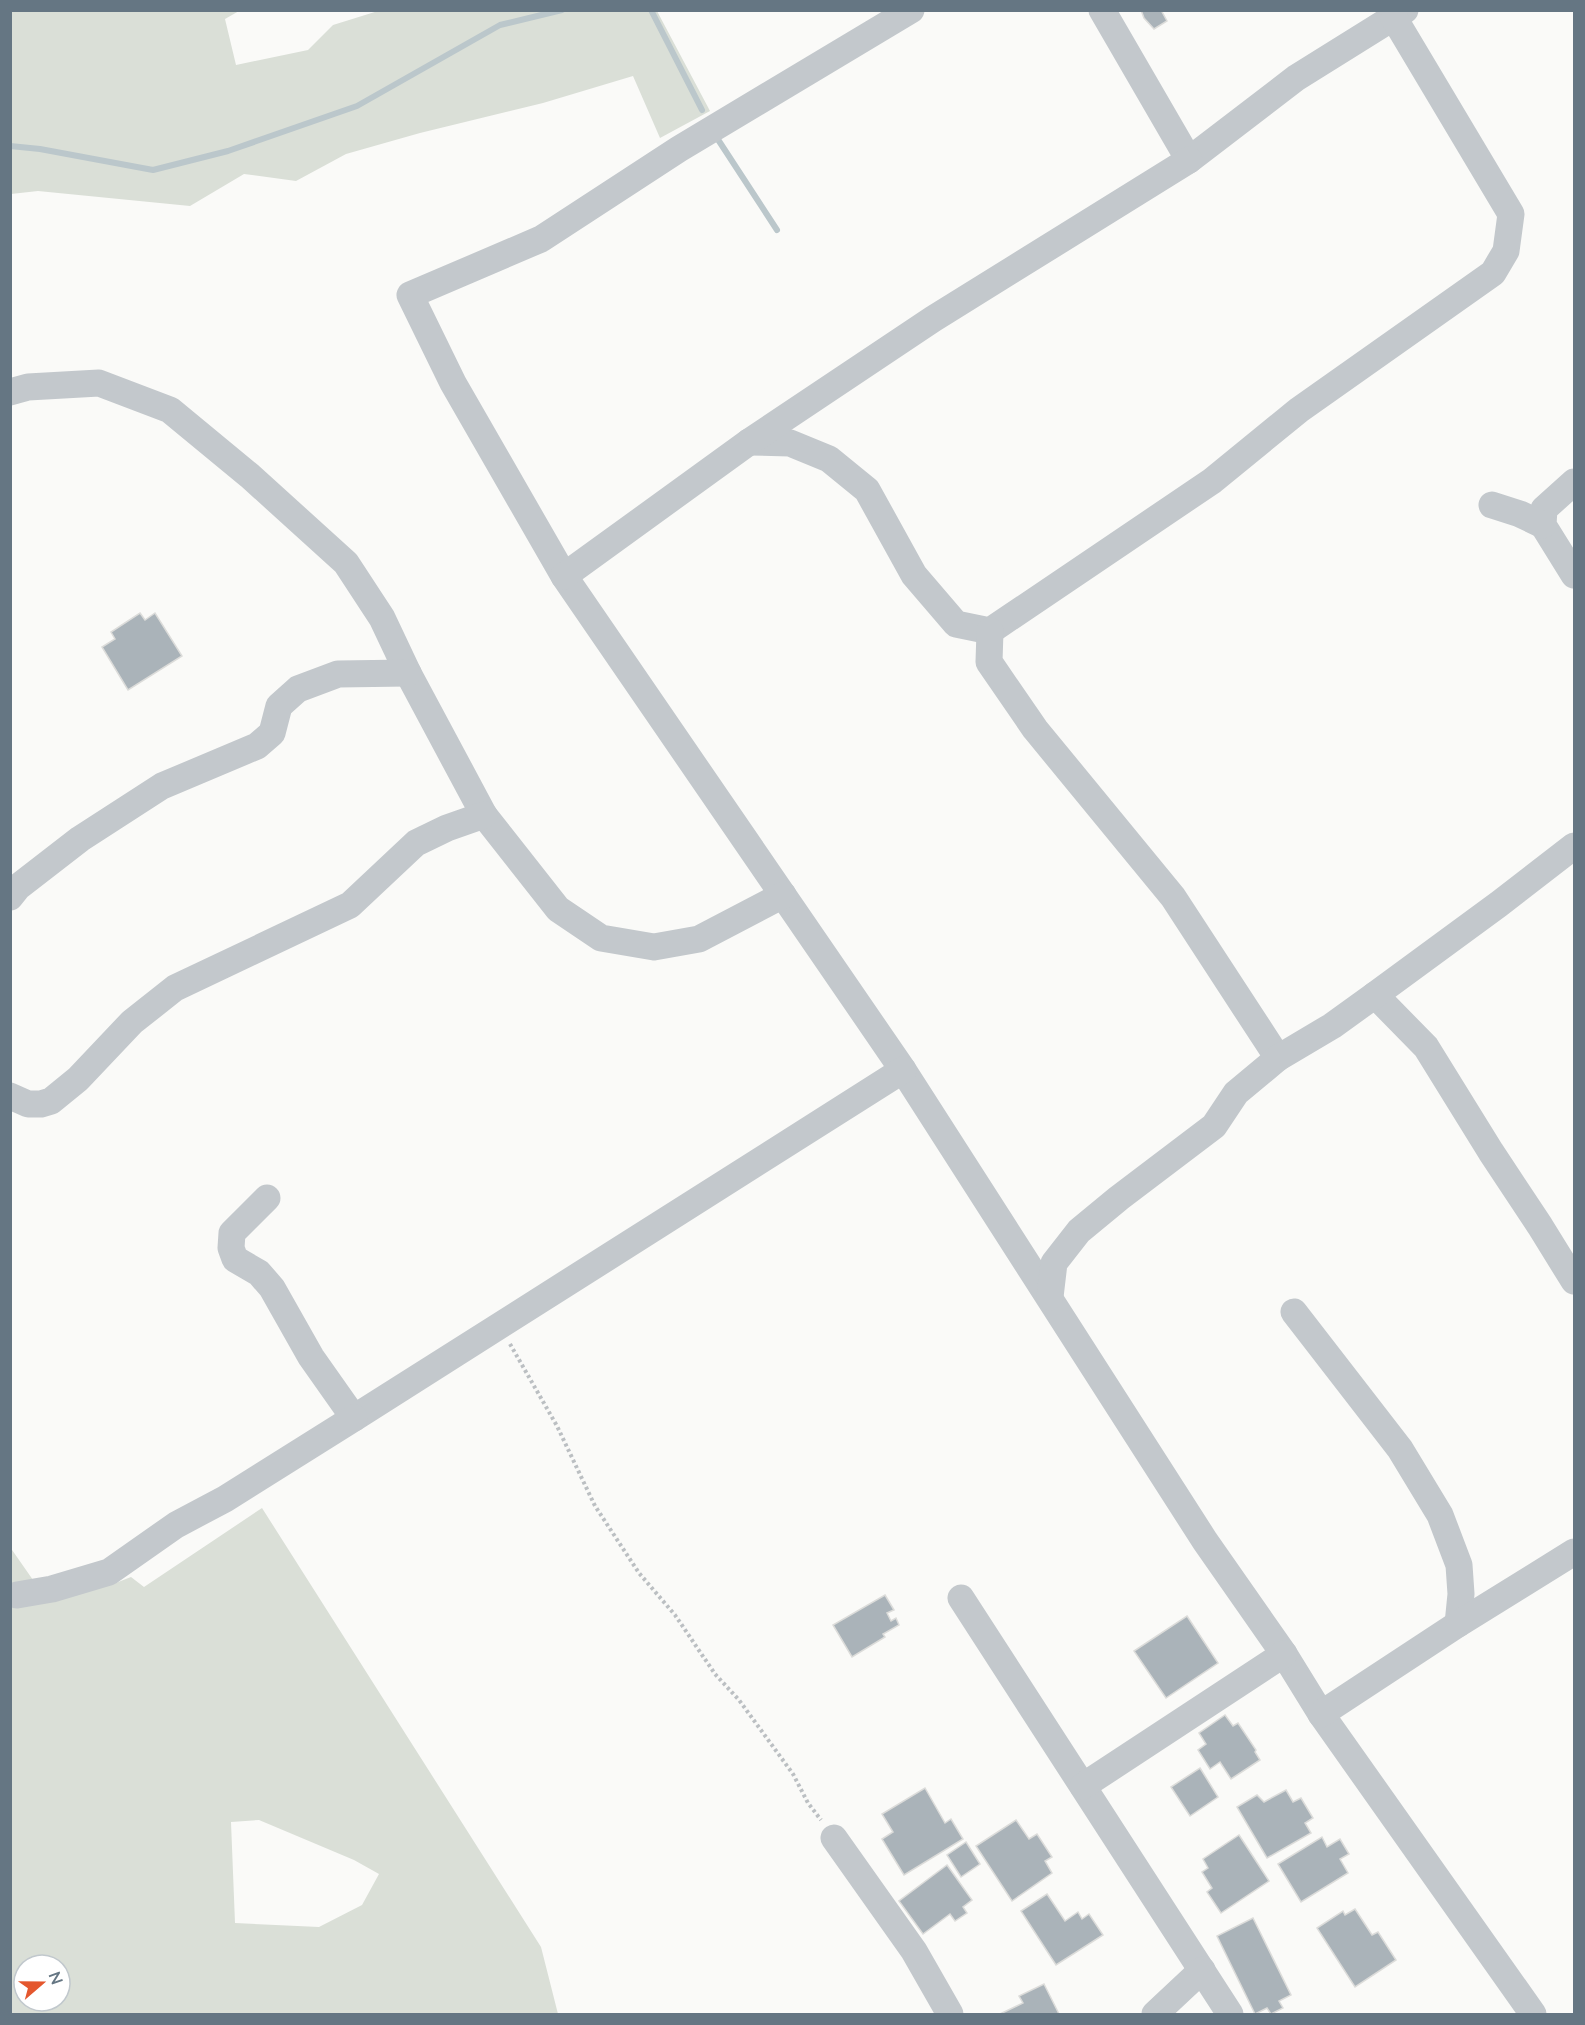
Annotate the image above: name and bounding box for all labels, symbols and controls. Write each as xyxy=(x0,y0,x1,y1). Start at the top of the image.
north arrow xyxy=(12,1953,72,2013)
text: N xyxy=(46,1969,68,1987)

